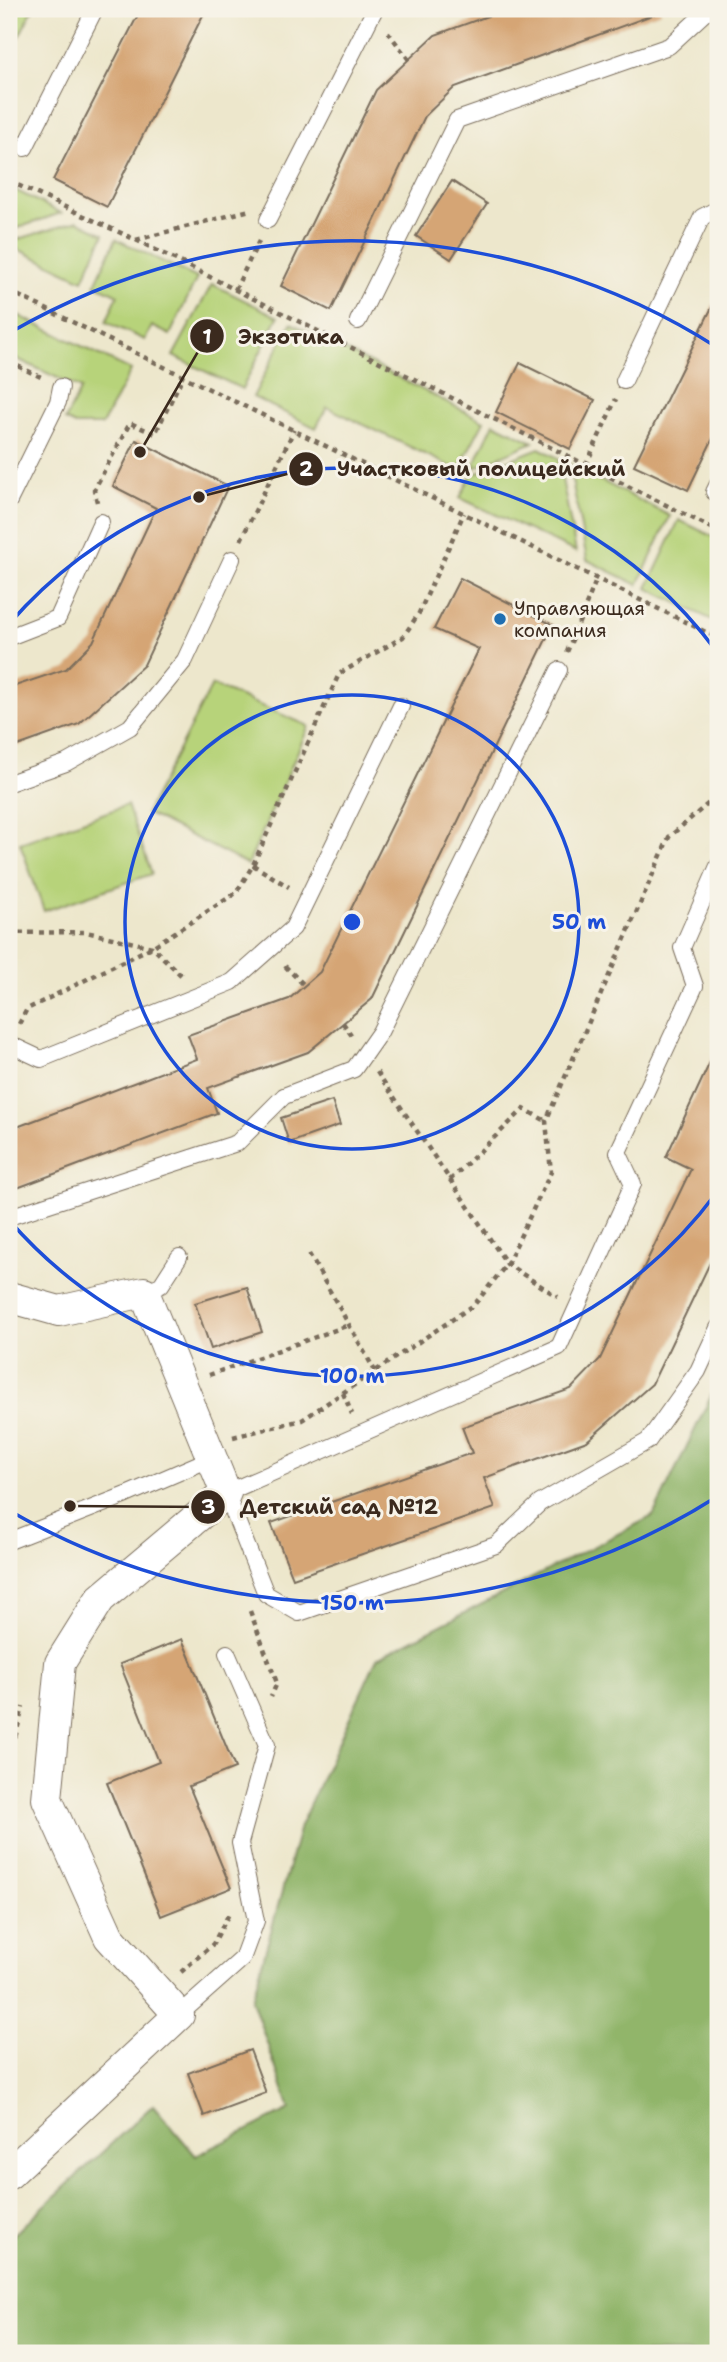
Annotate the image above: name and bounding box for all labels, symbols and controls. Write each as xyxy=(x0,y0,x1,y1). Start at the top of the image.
callout: Экзотика xyxy=(189,315,358,357)
text: 1 xyxy=(202,323,212,351)
text: Экзотика xyxy=(238,323,344,351)
callout: Участковый полицейский xyxy=(288,448,640,490)
text: 2 xyxy=(299,455,314,483)
text: Участковый полицейский xyxy=(337,455,626,483)
place label: Управляющая компания xyxy=(514,596,645,643)
marker: Управляющая компания xyxy=(492,611,508,627)
text: 50 m xyxy=(552,908,606,936)
centre of rings xyxy=(340,910,364,934)
text: 100 m xyxy=(320,1362,384,1390)
callout: Детский сад №12 xyxy=(190,1486,452,1528)
text: 3 xyxy=(201,1493,215,1521)
text: Детский сад №12 xyxy=(240,1493,438,1521)
text: 150 m xyxy=(320,1589,384,1617)

